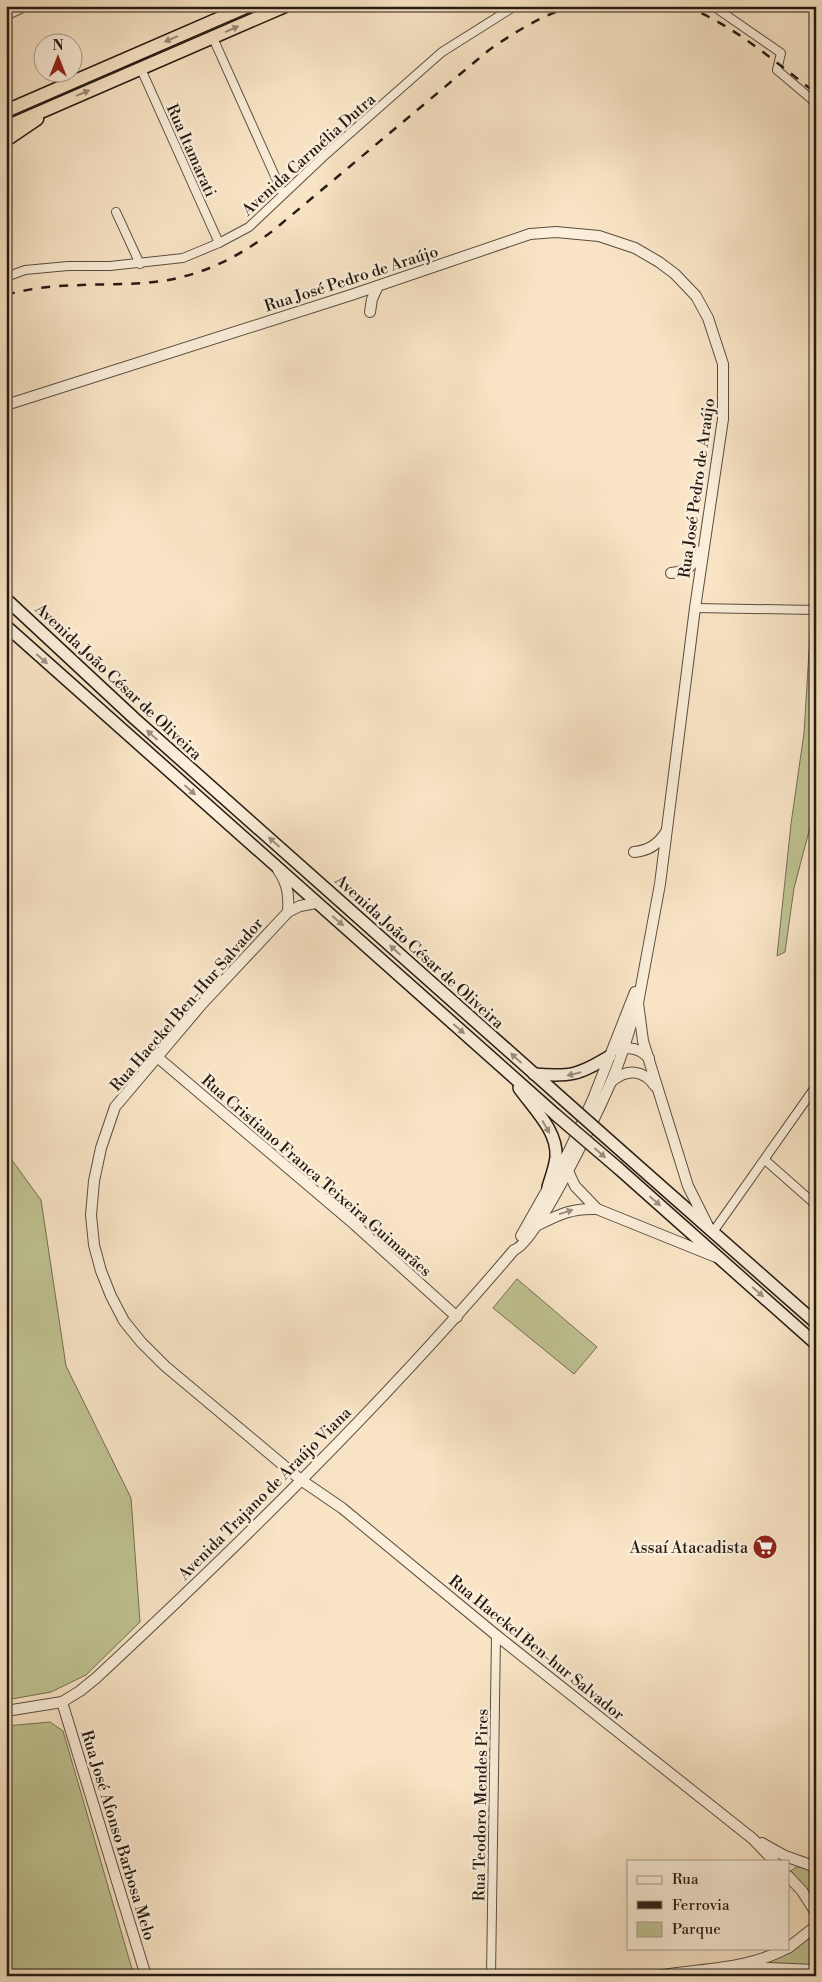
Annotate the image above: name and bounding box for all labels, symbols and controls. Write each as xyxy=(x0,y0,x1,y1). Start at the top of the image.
one-way arrow xyxy=(225,25,239,33)
north arrow xyxy=(32,32,82,82)
one-way arrow xyxy=(164,36,178,44)
text: N xyxy=(52,37,64,55)
one-way arrow xyxy=(76,89,91,97)
street label: Avenida Carmélia Dutra xyxy=(237,89,380,221)
street label: Rua Itamarati xyxy=(162,101,220,200)
street label: Rua José Pedro de Araújo xyxy=(262,241,441,317)
street label: Rua José Pedro de Araújo xyxy=(674,397,720,579)
street label: Avenida João César de Oliveira xyxy=(30,598,207,765)
one-way arrow xyxy=(36,653,48,664)
one-way arrow xyxy=(146,729,159,740)
one-way arrow xyxy=(184,784,197,795)
one-way arrow xyxy=(267,837,280,848)
street label: Avenida João César de Oliveira xyxy=(330,870,509,1034)
street label: Rua Haeckel Ben-Hur Salvador xyxy=(106,914,268,1096)
one-way arrow xyxy=(331,915,343,927)
one-way arrow xyxy=(389,945,401,956)
one-way arrow xyxy=(453,1023,465,1035)
one-way arrow xyxy=(510,1053,523,1064)
street label: Rua Cristiano Franca Teixeira Guimarães xyxy=(197,1070,435,1281)
one-way arrow xyxy=(567,1070,582,1078)
one-way arrow xyxy=(542,1120,551,1133)
one-way arrow xyxy=(594,1147,606,1159)
one-way arrow xyxy=(648,1195,661,1206)
one-way arrow xyxy=(559,1208,574,1216)
one-way arrow xyxy=(752,1286,764,1298)
street label: Avenida Trajano de Araújo Viana xyxy=(173,1402,356,1585)
supermarket icon: Assaí Atacadista xyxy=(752,1534,778,1560)
place label: Assaí Atacadista xyxy=(629,1538,749,1558)
street label: Rua Haeckel Ben-hur Salvador xyxy=(445,1571,628,1725)
street label: Rua Teodoro Mendes Pires xyxy=(469,1708,493,1902)
street label: Rua José Afonso Barbosa Melo xyxy=(77,1728,160,1943)
legend xyxy=(627,1860,790,1950)
text: Rua xyxy=(672,1870,699,1889)
text: Ferrovia xyxy=(672,1896,730,1915)
text: Parque xyxy=(672,1920,721,1939)

